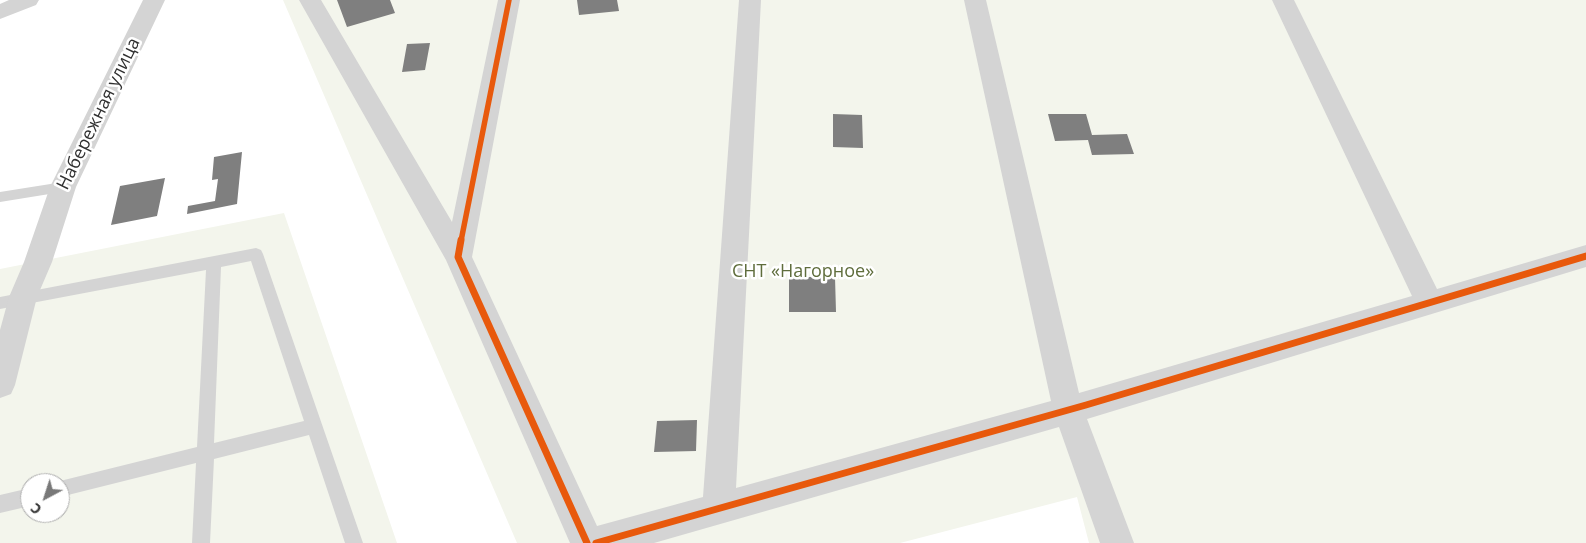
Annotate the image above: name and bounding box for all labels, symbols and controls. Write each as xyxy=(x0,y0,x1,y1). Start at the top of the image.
street label: Набережная улица xyxy=(53,34,145,194)
park label: СНТ «Нагорное» xyxy=(732,261,874,283)
north arrow xyxy=(20,473,70,523)
text: С xyxy=(26,499,45,519)

